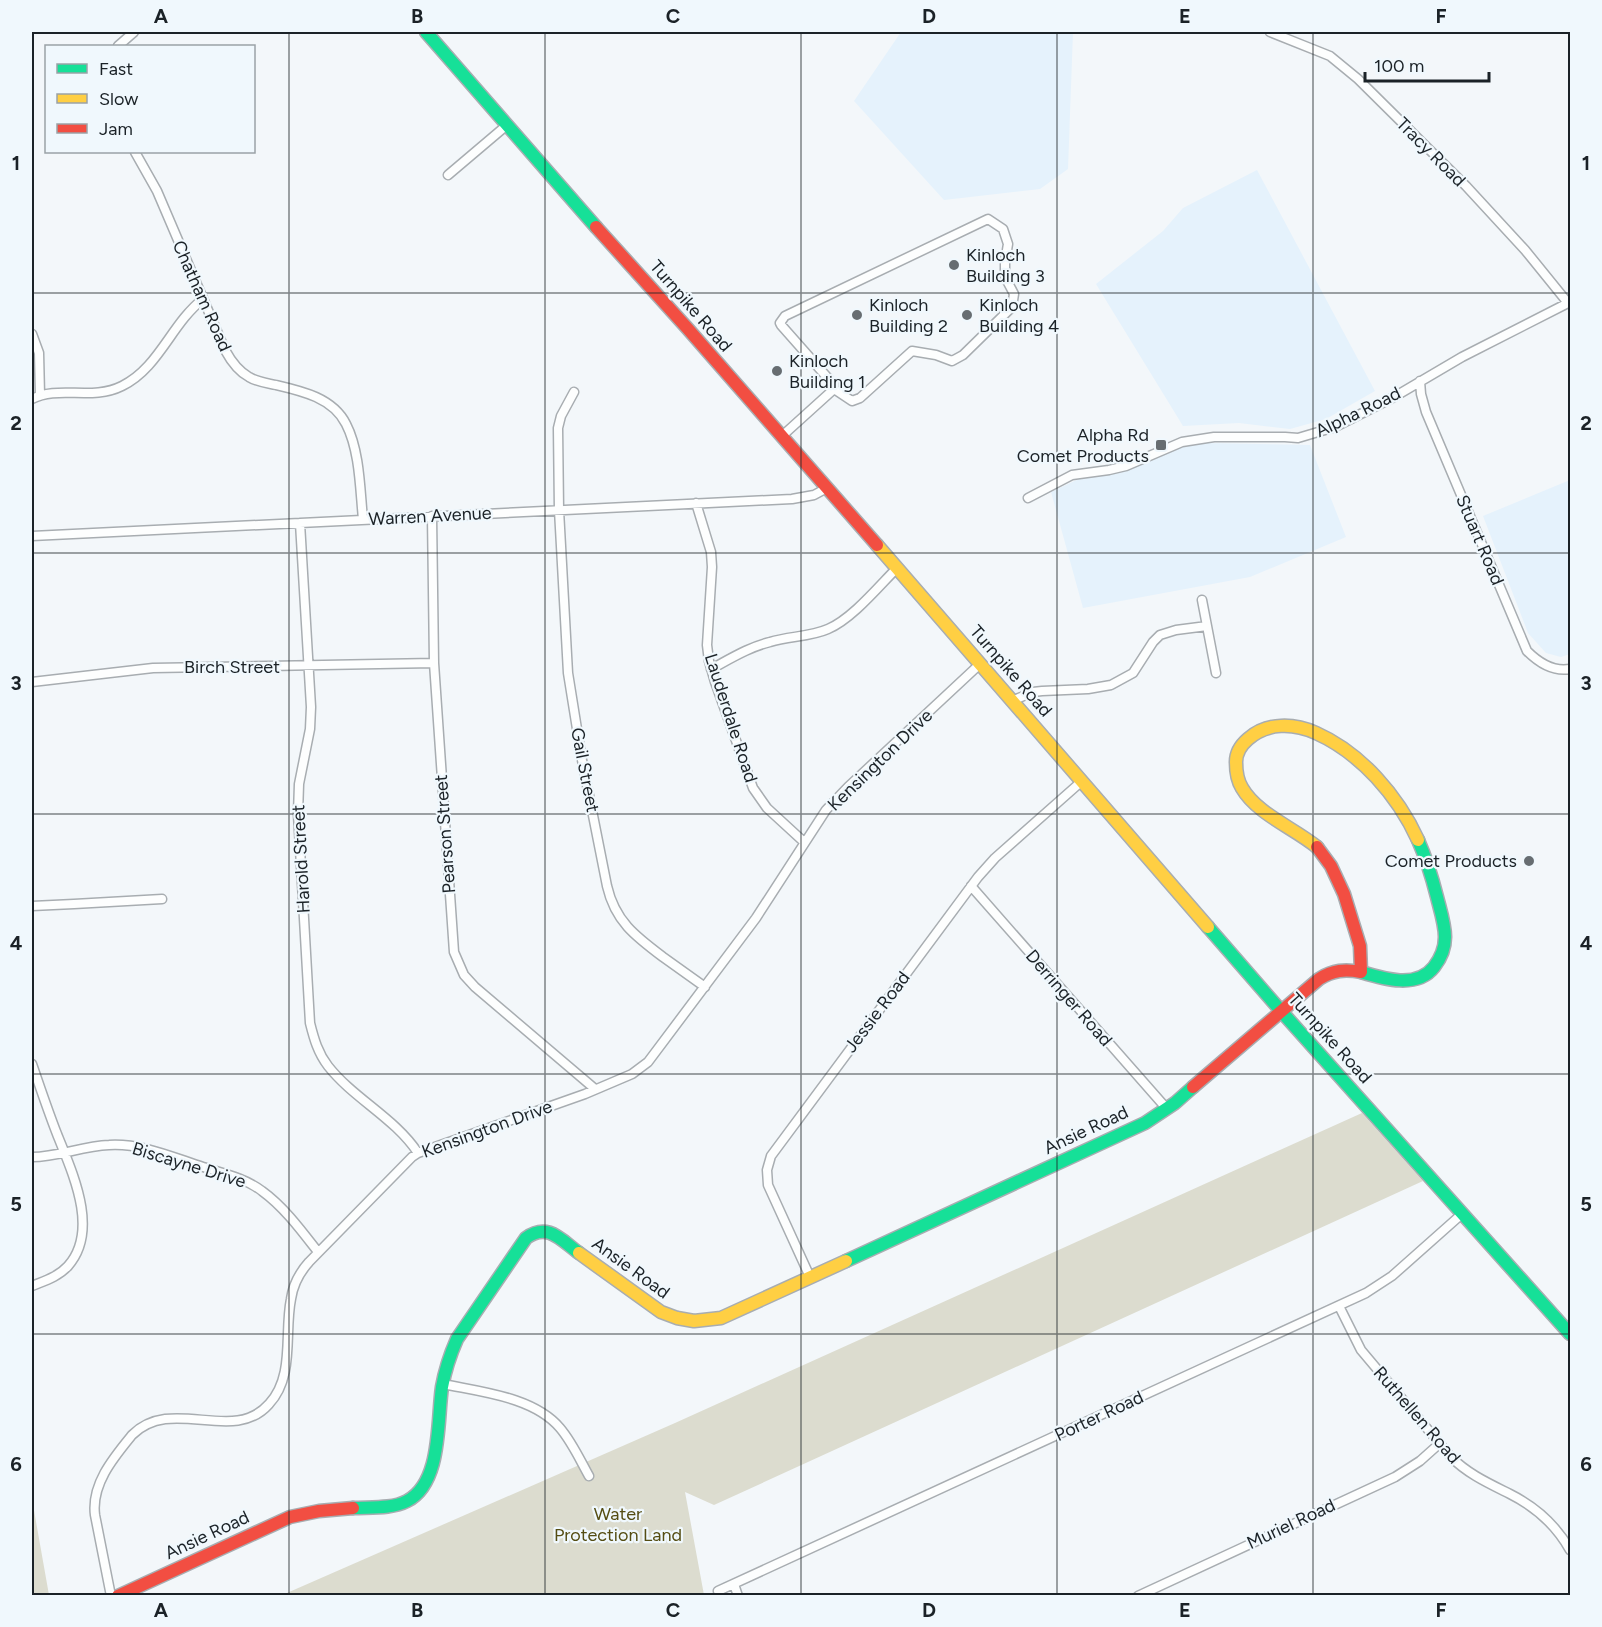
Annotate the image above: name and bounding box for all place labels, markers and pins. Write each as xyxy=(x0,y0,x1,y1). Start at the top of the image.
place label: Kinloch Building 3 xyxy=(966,244,1045,287)
marker: Kinloch Building 3 xyxy=(947,258,961,272)
place label: Kinloch Building 2 xyxy=(869,294,948,337)
place label: Kinloch Building 4 xyxy=(979,294,1059,337)
marker: Kinloch Building 2 xyxy=(850,308,864,322)
marker: Kinloch Building 4 xyxy=(960,308,974,322)
place label: Kinloch Building 1 xyxy=(789,350,865,393)
marker: Kinloch Building 1 xyxy=(770,364,784,378)
place label: Alpha Rd Comet Products xyxy=(1017,424,1149,467)
marker: Alpha Rd Comet Products xyxy=(1154,438,1168,452)
place label: Comet Products xyxy=(1385,850,1517,872)
marker: Comet Products xyxy=(1522,854,1536,868)

